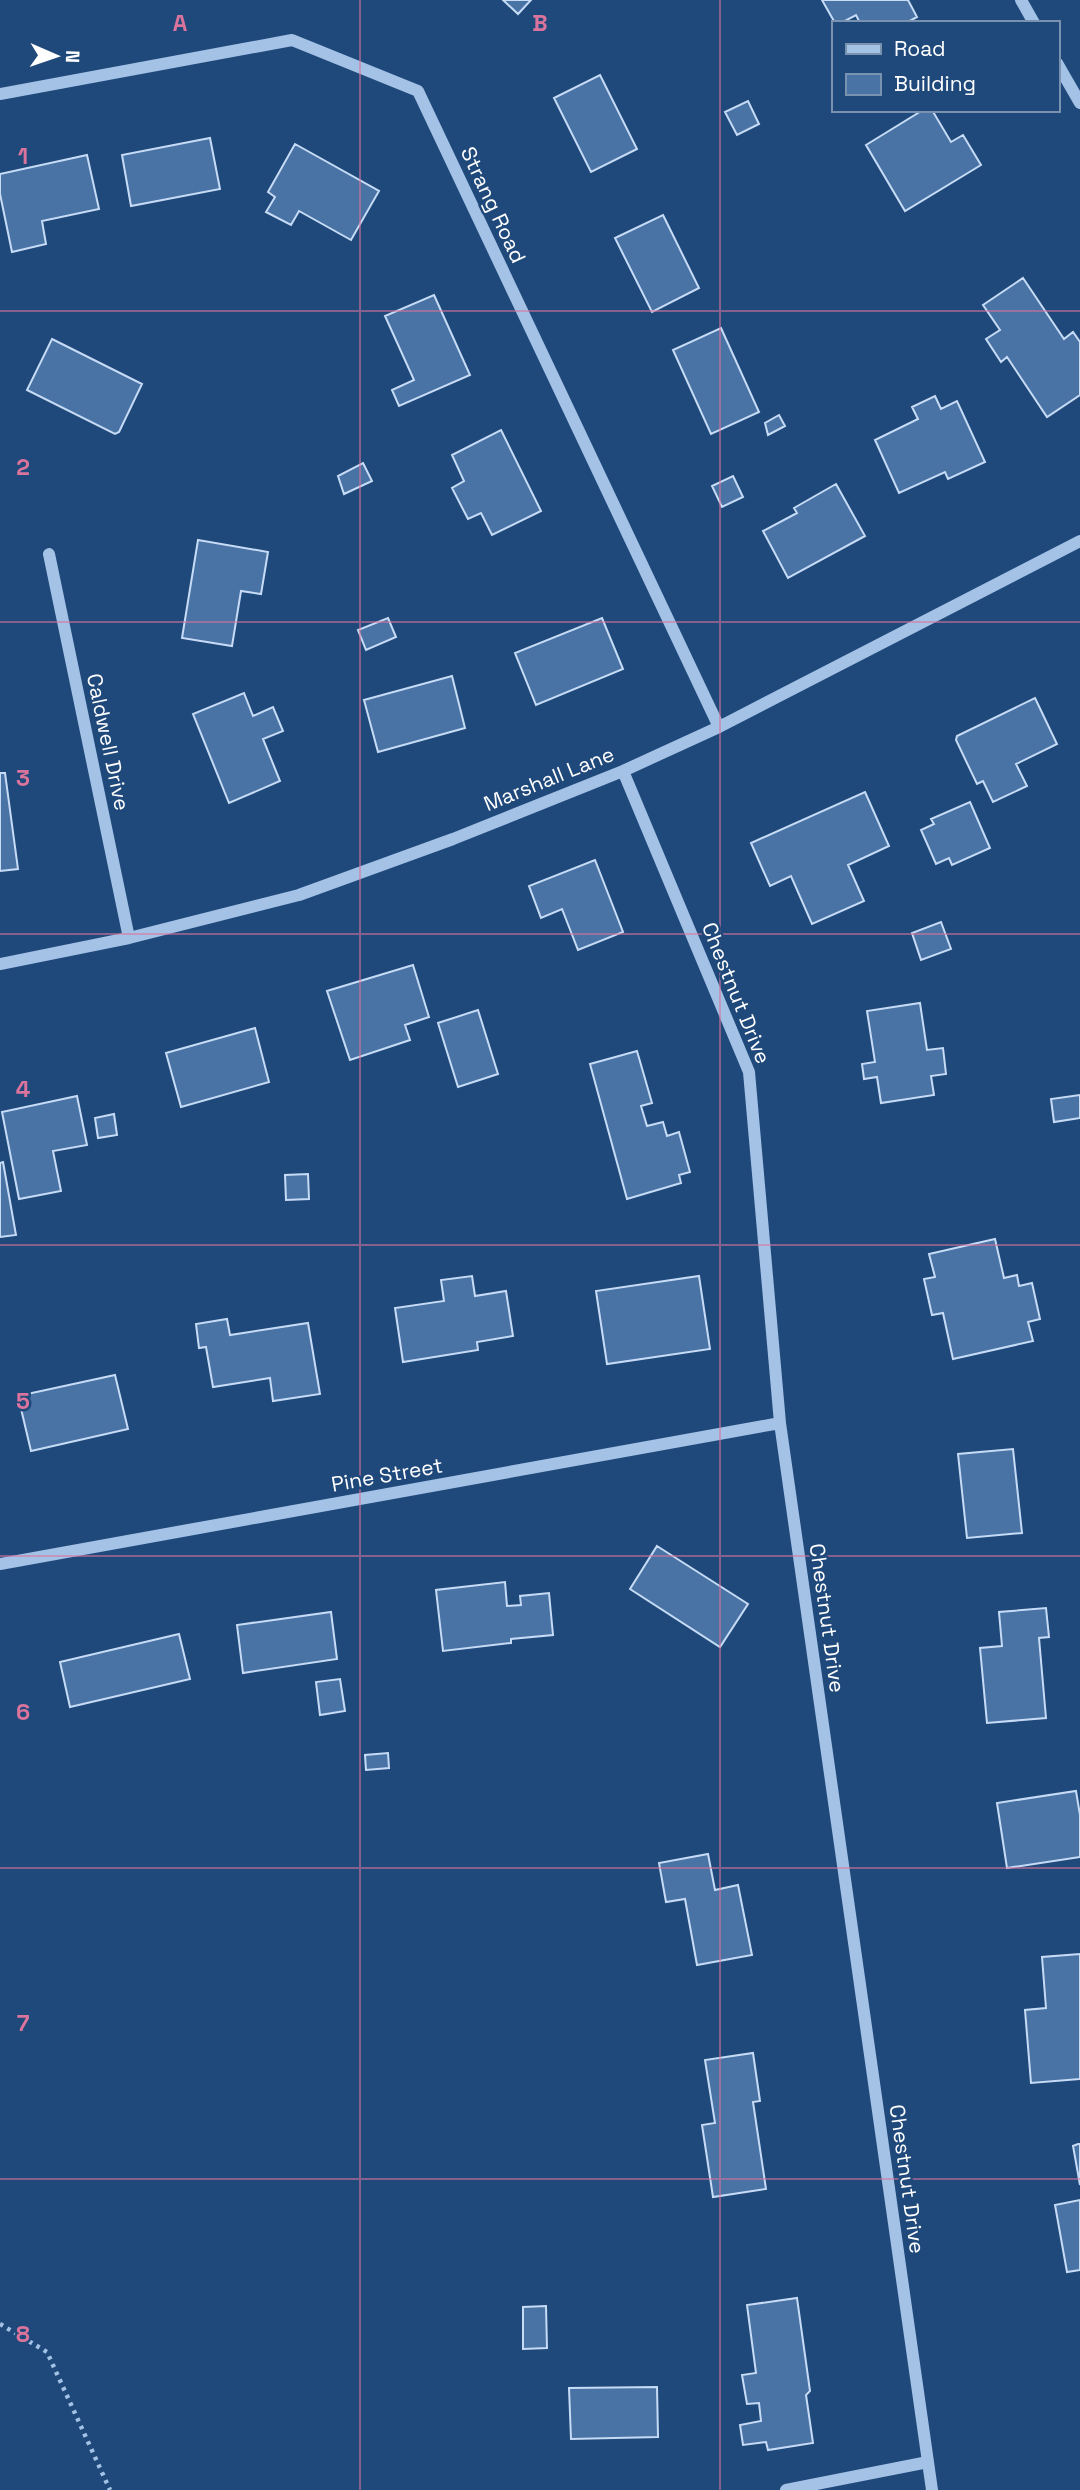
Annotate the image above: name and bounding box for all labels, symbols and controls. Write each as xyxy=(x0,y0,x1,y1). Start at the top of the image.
text: A xyxy=(173,8,188,38)
text: B xyxy=(532,8,548,38)
north arrow xyxy=(21,21,91,91)
legend xyxy=(832,21,1059,112)
text: Road xyxy=(894,35,946,62)
text: N xyxy=(60,50,85,63)
text: Building xyxy=(894,70,976,97)
text: 1 xyxy=(18,141,28,171)
street label: Strang Road xyxy=(455,142,532,267)
text: 2 xyxy=(16,452,30,482)
street label: Caldwell Drive xyxy=(81,671,136,813)
street label: Marshall Lane xyxy=(480,740,618,817)
text: 3 xyxy=(16,763,30,793)
street label: Chestnut Drive xyxy=(696,918,777,1068)
text: 4 xyxy=(16,1074,31,1104)
text: 5 xyxy=(16,1386,30,1416)
street label: Pine Street xyxy=(329,1451,445,1498)
street label: Chestnut Drive xyxy=(804,1542,851,1694)
text: 6 xyxy=(16,1697,30,1727)
text: 7 xyxy=(17,2008,30,2038)
street label: Chestnut Drive xyxy=(884,2103,931,2255)
text: 8 xyxy=(16,2319,30,2349)

